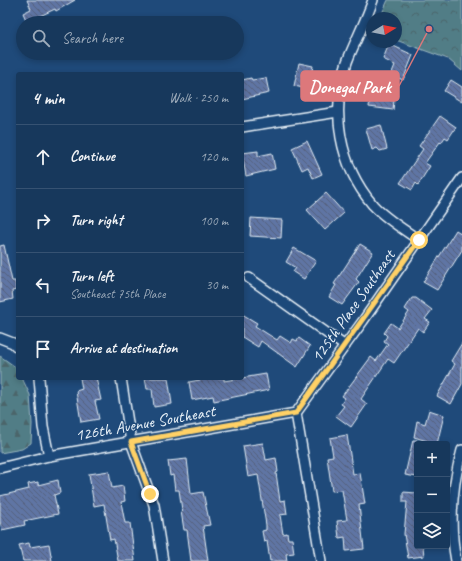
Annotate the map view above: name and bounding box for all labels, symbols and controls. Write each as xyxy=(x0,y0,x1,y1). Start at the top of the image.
north arrow xyxy=(366,12,402,48)
search box xyxy=(16,16,244,60)
icon: search xyxy=(30,27,52,49)
text: Search here xyxy=(62,29,123,48)
callout: Donegal Park xyxy=(301,71,399,101)
text: Donegal Park xyxy=(309,76,393,98)
text: 4 min xyxy=(32,88,65,109)
text: Walk · 250 m xyxy=(169,90,228,106)
icon: ahead xyxy=(32,146,54,168)
text: Continue xyxy=(70,147,115,166)
text: 120 m xyxy=(200,149,228,165)
icon: right xyxy=(32,210,54,232)
text: Turn right xyxy=(70,211,123,230)
text: 100 m xyxy=(200,213,228,229)
route start xyxy=(410,231,428,249)
street label: 125th Place Southeast xyxy=(307,244,401,366)
text: Turn left xyxy=(70,267,113,286)
icon: left xyxy=(32,274,54,296)
text: 30 m xyxy=(206,277,228,293)
text: Southeast 75th Place xyxy=(70,286,165,302)
icon: arrive xyxy=(32,338,54,360)
text: Arrive at destination xyxy=(70,339,177,358)
street label: 126th Avenue Southeast xyxy=(73,400,219,446)
map controls xyxy=(414,441,450,549)
button: + xyxy=(414,441,450,477)
button: − xyxy=(414,477,450,513)
route end xyxy=(141,485,159,503)
button: layers xyxy=(414,513,450,549)

